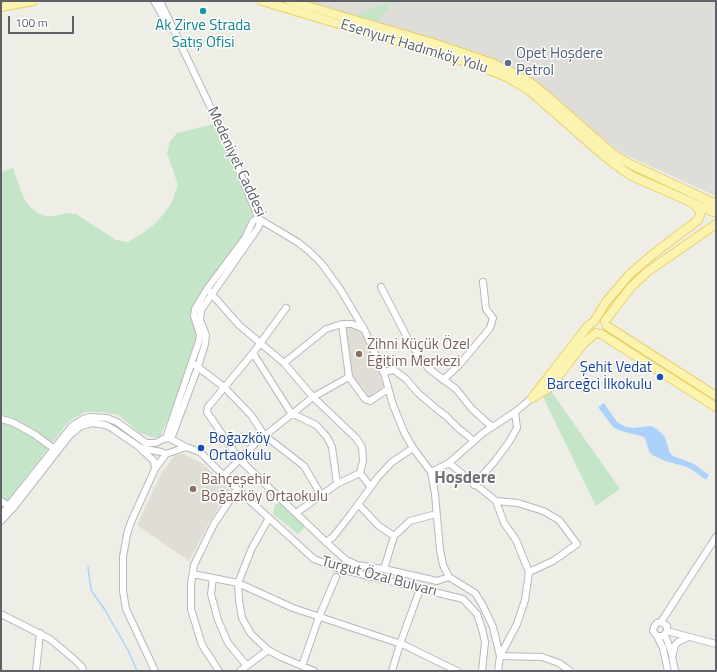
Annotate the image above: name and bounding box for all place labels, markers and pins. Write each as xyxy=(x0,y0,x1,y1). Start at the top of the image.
marker: Ak Zirve Strada Satış Ofisi xyxy=(198,6,208,16)
place label: Ak Zirve Strada Satış Ofisi xyxy=(155,17,251,52)
place label: Opet Hoşdere Petrol xyxy=(516,45,603,80)
marker: Opet Hoşdere Petrol xyxy=(503,58,513,68)
place label: Zihni Küçük Özel Eğitim Merkezi xyxy=(367,336,470,371)
marker: Zihni Küçük Özel Eğitim Merkezi xyxy=(354,349,364,359)
place label: Şehit Vedat Barceğci İlkokulu xyxy=(547,359,652,394)
marker: Şehit Vedat Barceğci İlkokulu xyxy=(655,372,665,382)
place label: Boğazköy Ortaokulu xyxy=(209,430,271,465)
marker: Boğazköy Ortaokulu xyxy=(196,443,206,453)
place label: Bahçeşehir Boğazköy Ortaokulu xyxy=(201,471,328,506)
marker: Bahçeşehir Boğazköy Ortaokulu xyxy=(188,484,198,494)

